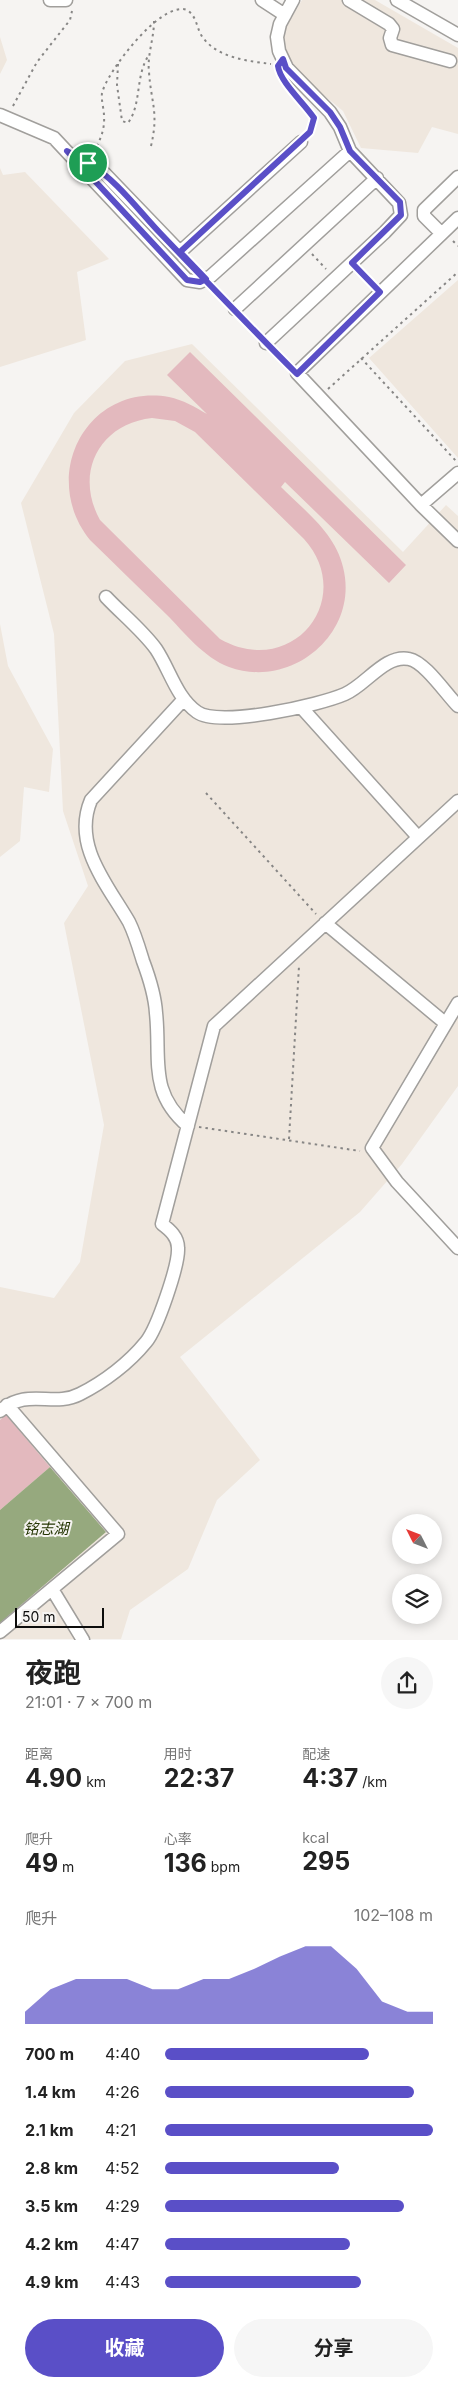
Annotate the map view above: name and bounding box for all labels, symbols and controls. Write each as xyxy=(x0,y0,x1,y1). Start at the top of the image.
pin xyxy=(67,142,109,184)
icon: arrive xyxy=(74,149,102,177)
north arrow xyxy=(392,1514,442,1564)
map controls xyxy=(392,1514,442,1624)
water label: 铭志湖 xyxy=(23,1519,70,1538)
button: layers xyxy=(392,1574,442,1624)
scale bar xyxy=(15,1604,104,1628)
text: 50 m xyxy=(22,1608,56,1625)
text: 夜跑 xyxy=(25,1656,81,1690)
button: share xyxy=(381,1657,433,1709)
text: 21:01 · 7 × 700 m xyxy=(25,1692,152,1712)
text: 距离 xyxy=(25,1745,53,1762)
text: 用时 xyxy=(164,1745,192,1762)
text: 配速 xyxy=(302,1745,330,1762)
text: 4.90 xyxy=(25,1763,82,1793)
text: 22:37 xyxy=(164,1763,234,1793)
text: 4:37 xyxy=(302,1763,358,1793)
text: km xyxy=(82,1773,106,1790)
text: /km xyxy=(358,1773,387,1790)
text: kcal xyxy=(302,1829,329,1846)
text: 爬升 xyxy=(25,1830,53,1847)
text: 心率 xyxy=(164,1830,192,1847)
text: 295 xyxy=(302,1846,350,1876)
text: 49 xyxy=(25,1848,58,1878)
text: 136 xyxy=(164,1848,207,1878)
text: m xyxy=(58,1858,74,1875)
text: bpm xyxy=(207,1858,240,1875)
text: 102–108 m xyxy=(354,1905,433,1925)
text: 爬升 xyxy=(25,1908,57,1928)
text: 700 m xyxy=(25,2044,74,2064)
text: 4:40 xyxy=(105,2044,140,2064)
text: 1.4 km xyxy=(25,2082,76,2102)
text: 4:26 xyxy=(105,2082,140,2102)
text: 2.1 km xyxy=(25,2120,74,2140)
text: 4:21 xyxy=(105,2120,136,2140)
text: 2.8 km xyxy=(25,2158,78,2178)
text: 4:52 xyxy=(105,2158,139,2178)
text: 3.5 km xyxy=(25,2196,78,2216)
text: 4:29 xyxy=(105,2196,140,2216)
text: 4.2 km xyxy=(25,2234,78,2254)
text: 4:47 xyxy=(105,2234,139,2254)
text: 4.9 km xyxy=(25,2272,78,2292)
text: 4:43 xyxy=(105,2272,140,2292)
button: 收藏 xyxy=(25,2319,224,2377)
button: 分享 xyxy=(234,2319,433,2377)

